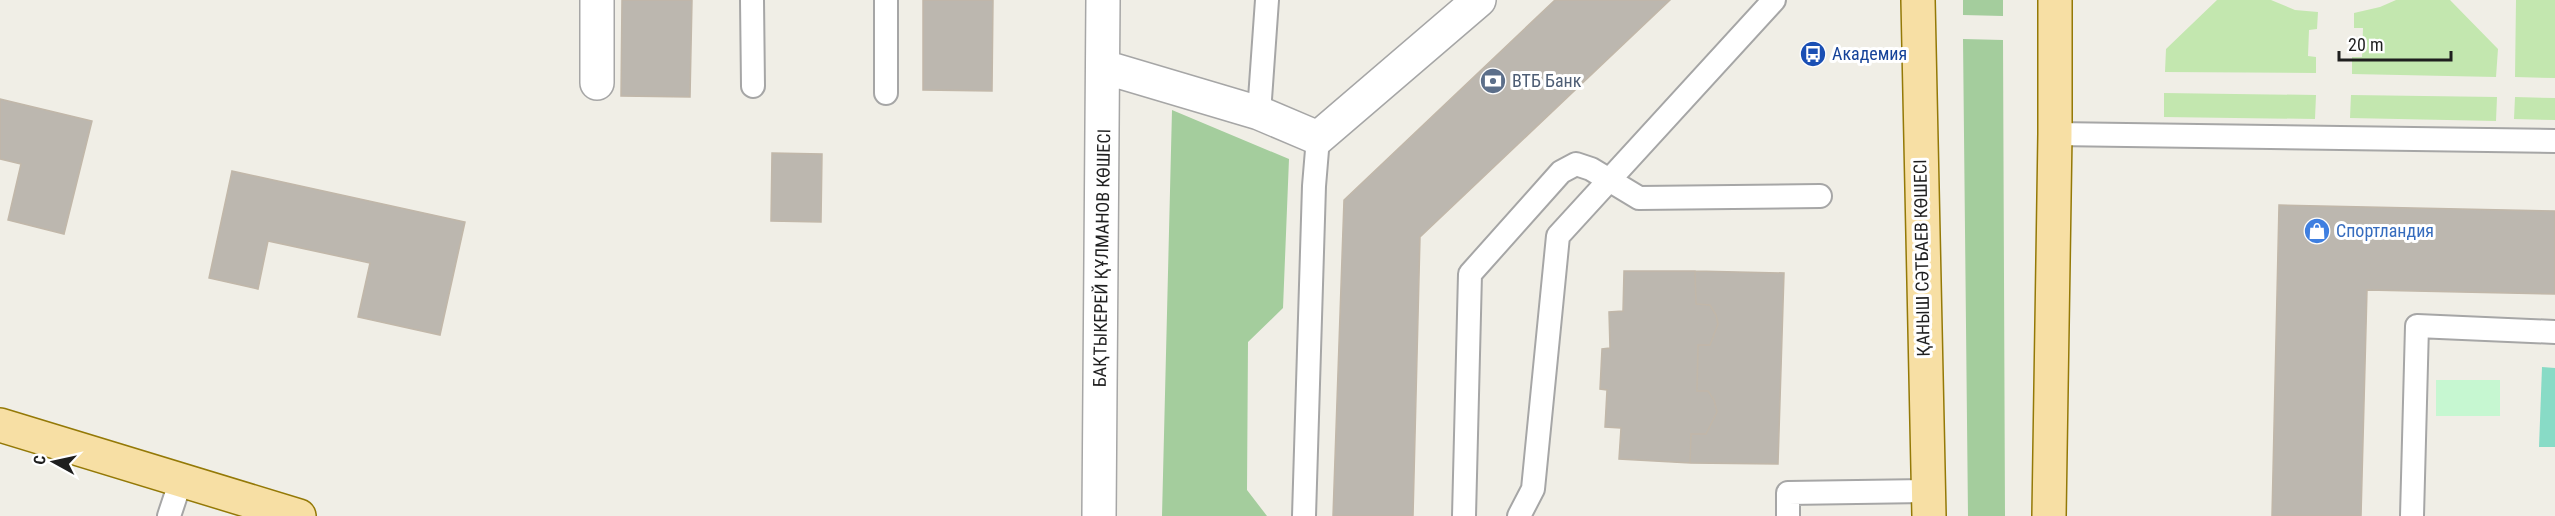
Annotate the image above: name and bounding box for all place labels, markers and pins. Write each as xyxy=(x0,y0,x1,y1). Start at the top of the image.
bus stop icon: Академия xyxy=(1798,39,1828,69)
place label: Академия xyxy=(1832,43,1907,64)
bank icon: ВТБ Банк xyxy=(1478,66,1508,96)
place label: ВТБ Банк xyxy=(1512,70,1582,91)
shop icon: Спортландия xyxy=(2302,216,2332,246)
place label: Спортландия xyxy=(2336,220,2434,241)

